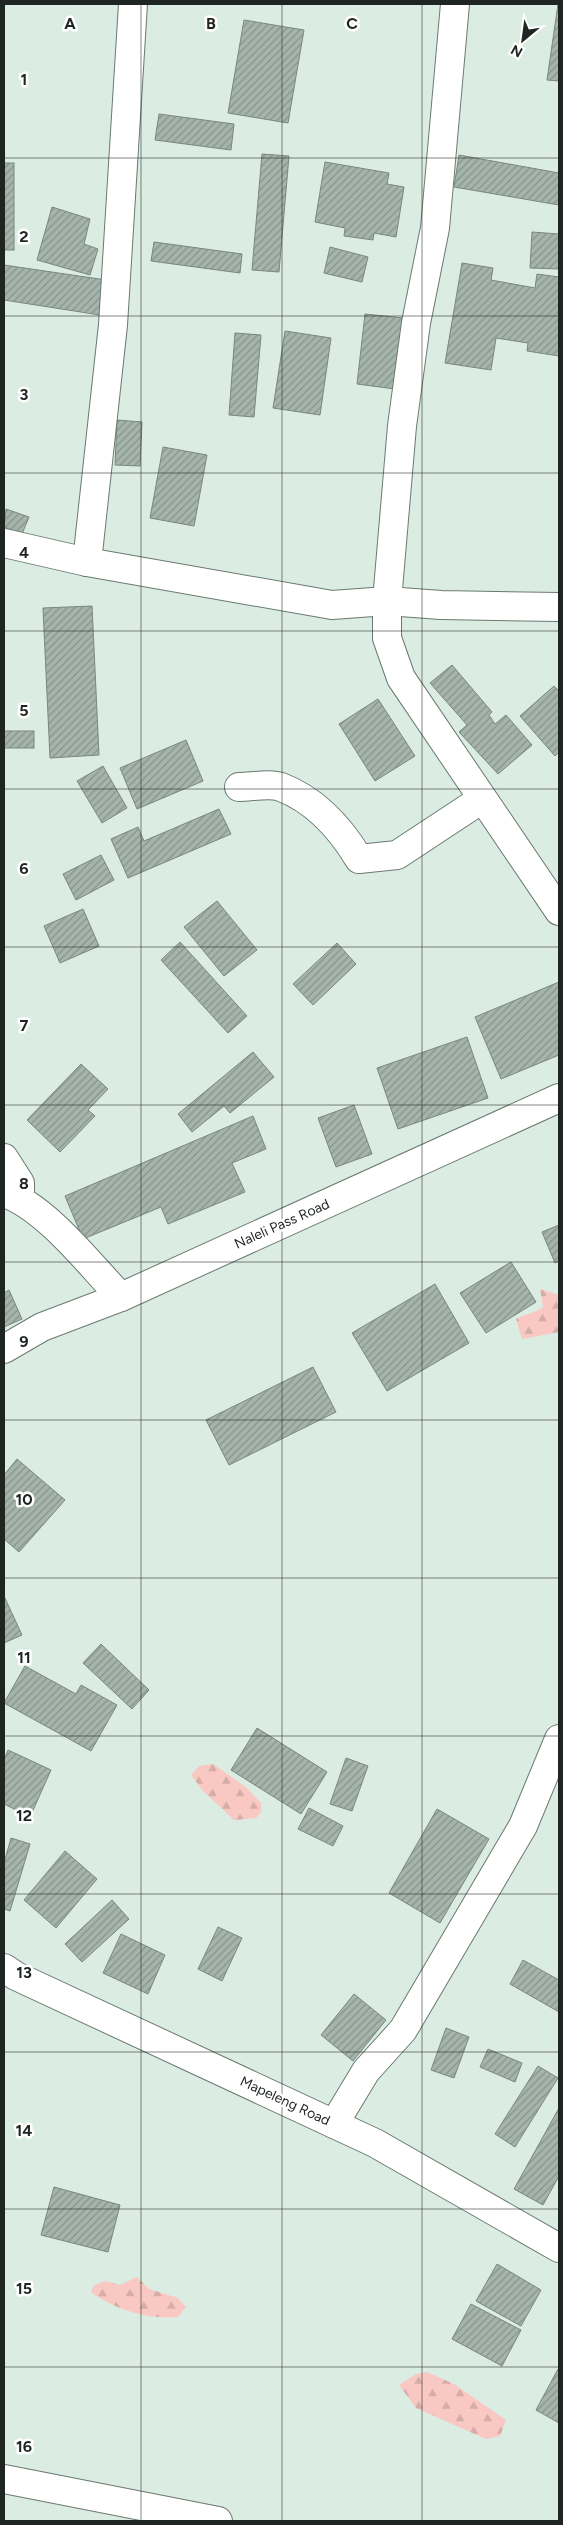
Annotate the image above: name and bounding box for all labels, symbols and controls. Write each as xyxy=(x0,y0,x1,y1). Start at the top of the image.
text: A xyxy=(64,14,76,33)
text: B xyxy=(206,14,216,33)
text: C xyxy=(346,14,358,33)
north arrow xyxy=(498,15,548,65)
text: N xyxy=(508,41,526,61)
text: 1 xyxy=(21,70,27,89)
text: 2 xyxy=(19,227,29,246)
text: 3 xyxy=(20,385,29,404)
text: 4 xyxy=(19,543,29,562)
text: 5 xyxy=(19,701,29,720)
text: 6 xyxy=(19,859,29,878)
text: 7 xyxy=(20,1016,29,1035)
text: 8 xyxy=(19,1174,29,1193)
street label: Naleli Pass Road xyxy=(232,1195,332,1253)
text: 9 xyxy=(19,1332,29,1351)
text: 10 xyxy=(15,1490,33,1509)
text: 11 xyxy=(17,1648,31,1667)
text: 12 xyxy=(16,1806,32,1825)
text: 13 xyxy=(16,1963,32,1982)
street label: Mapeleng Road xyxy=(237,2073,333,2129)
text: 14 xyxy=(16,2121,32,2140)
text: 15 xyxy=(16,2279,32,2298)
text: 16 xyxy=(16,2437,32,2456)

